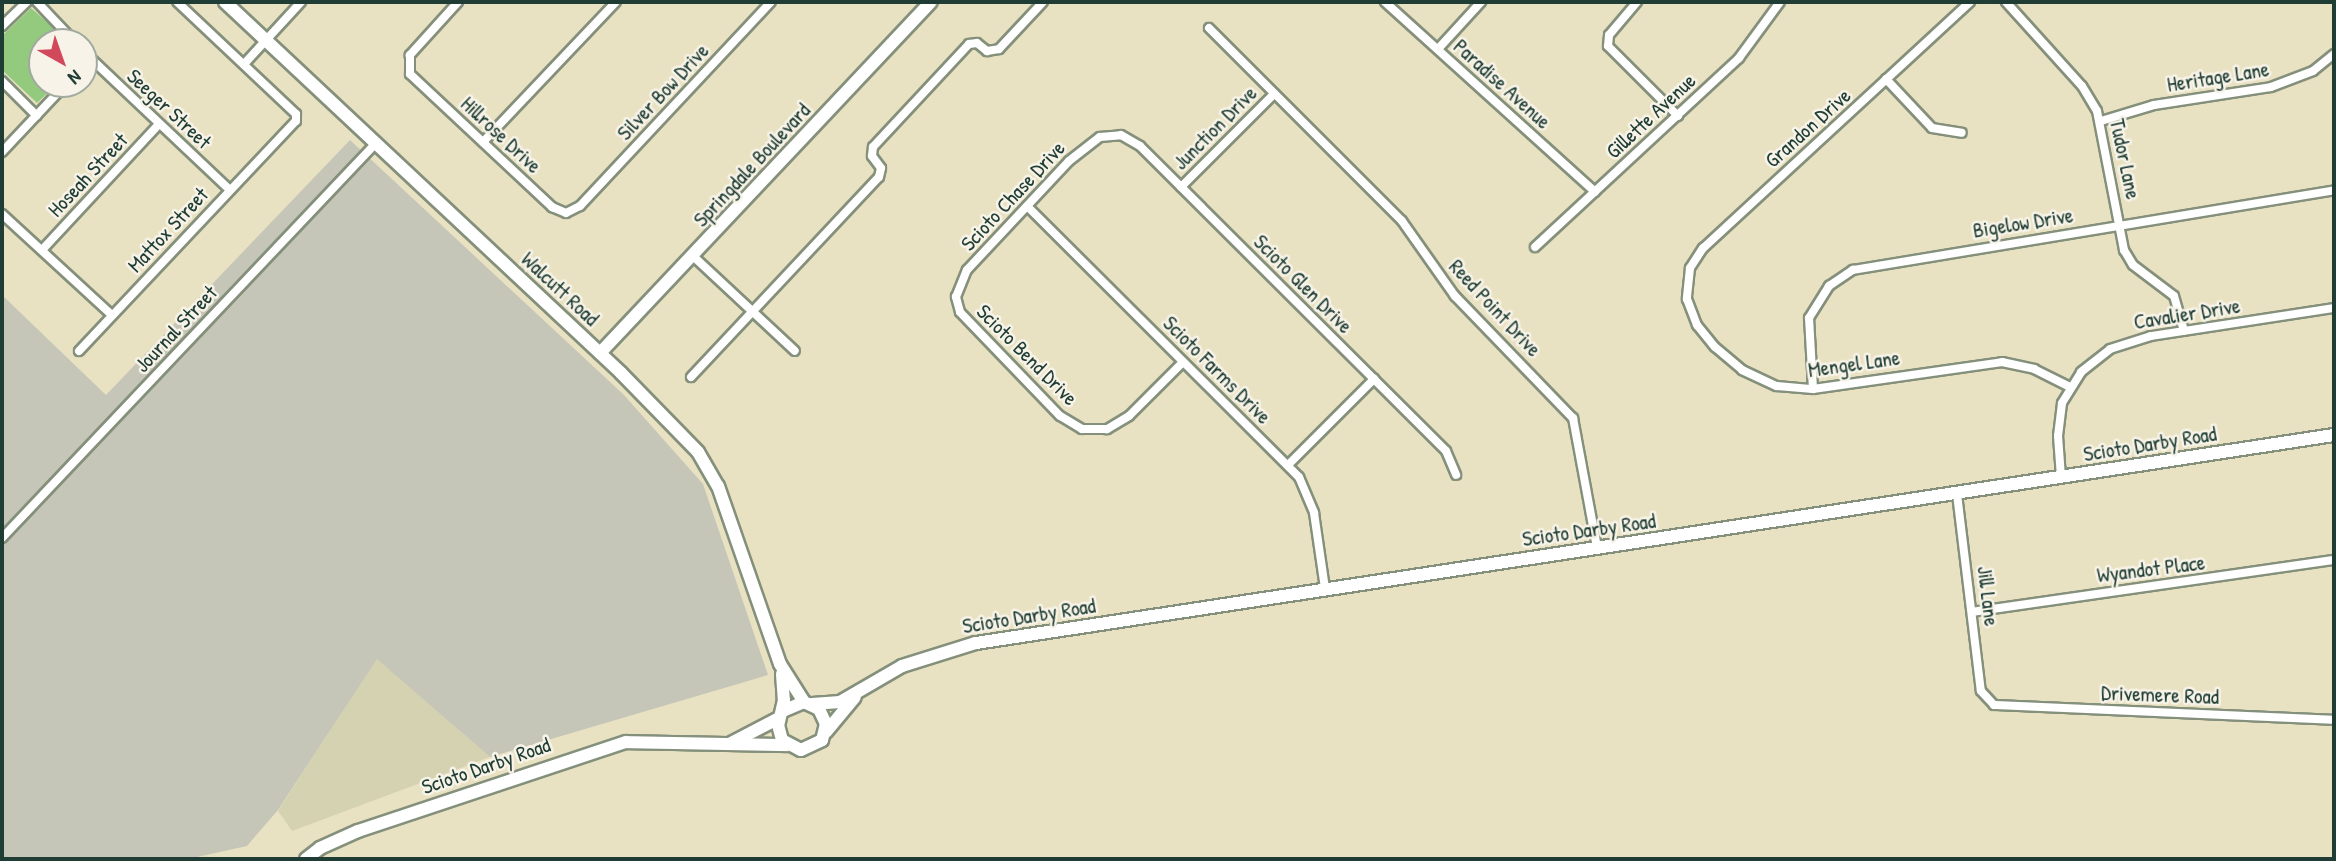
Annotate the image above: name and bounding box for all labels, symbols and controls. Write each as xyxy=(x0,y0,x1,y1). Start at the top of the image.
north arrow xyxy=(28,28,98,98)
street label: Paradise Avenue xyxy=(1448,34,1556,134)
street label: Silver Bow Drive xyxy=(612,39,714,145)
street label: Heritage Lane xyxy=(2165,57,2271,97)
text: N xyxy=(63,64,87,91)
street label: Seeger Street xyxy=(122,64,216,154)
street label: Gillette Avenue xyxy=(1601,68,1701,164)
street label: Junction Drive xyxy=(1168,81,1262,175)
street label: Grandon Drive xyxy=(1760,83,1856,173)
street label: Hillrose Drive xyxy=(456,91,546,179)
street label: Springdale Boulevard xyxy=(688,98,816,232)
street label: Tudor Lane xyxy=(2104,116,2146,202)
street label: Hoseah Street xyxy=(43,128,133,222)
street label: Scioto Chase Drive xyxy=(956,136,1070,256)
street label: Mattox Street xyxy=(122,182,214,278)
street label: Bigelow Drive xyxy=(1971,203,2075,243)
street label: Scioto Glen Drive xyxy=(1248,229,1358,339)
street label: Walcutt Road xyxy=(516,247,604,331)
street label: Reed Point Drive xyxy=(1444,254,1546,362)
street label: Journal Street xyxy=(129,280,223,378)
street label: Cavalier Drive xyxy=(2132,293,2242,335)
street label: Scioto Bend Drive xyxy=(971,299,1083,411)
street label: Scioto Farms Drive xyxy=(1158,311,1276,429)
street label: Mengel Lane xyxy=(1807,345,1901,383)
street label: Scioto Darby Road xyxy=(2082,421,2218,467)
street label: Scioto Darby Road xyxy=(1521,508,1657,552)
street label: Wyandot Place xyxy=(2096,550,2206,588)
street label: Jill Lane xyxy=(1972,565,2004,627)
street label: Scioto Darby Road xyxy=(961,593,1097,639)
street label: Drivemere Road xyxy=(2101,680,2219,710)
street label: Scioto Darby Road xyxy=(418,732,554,800)

